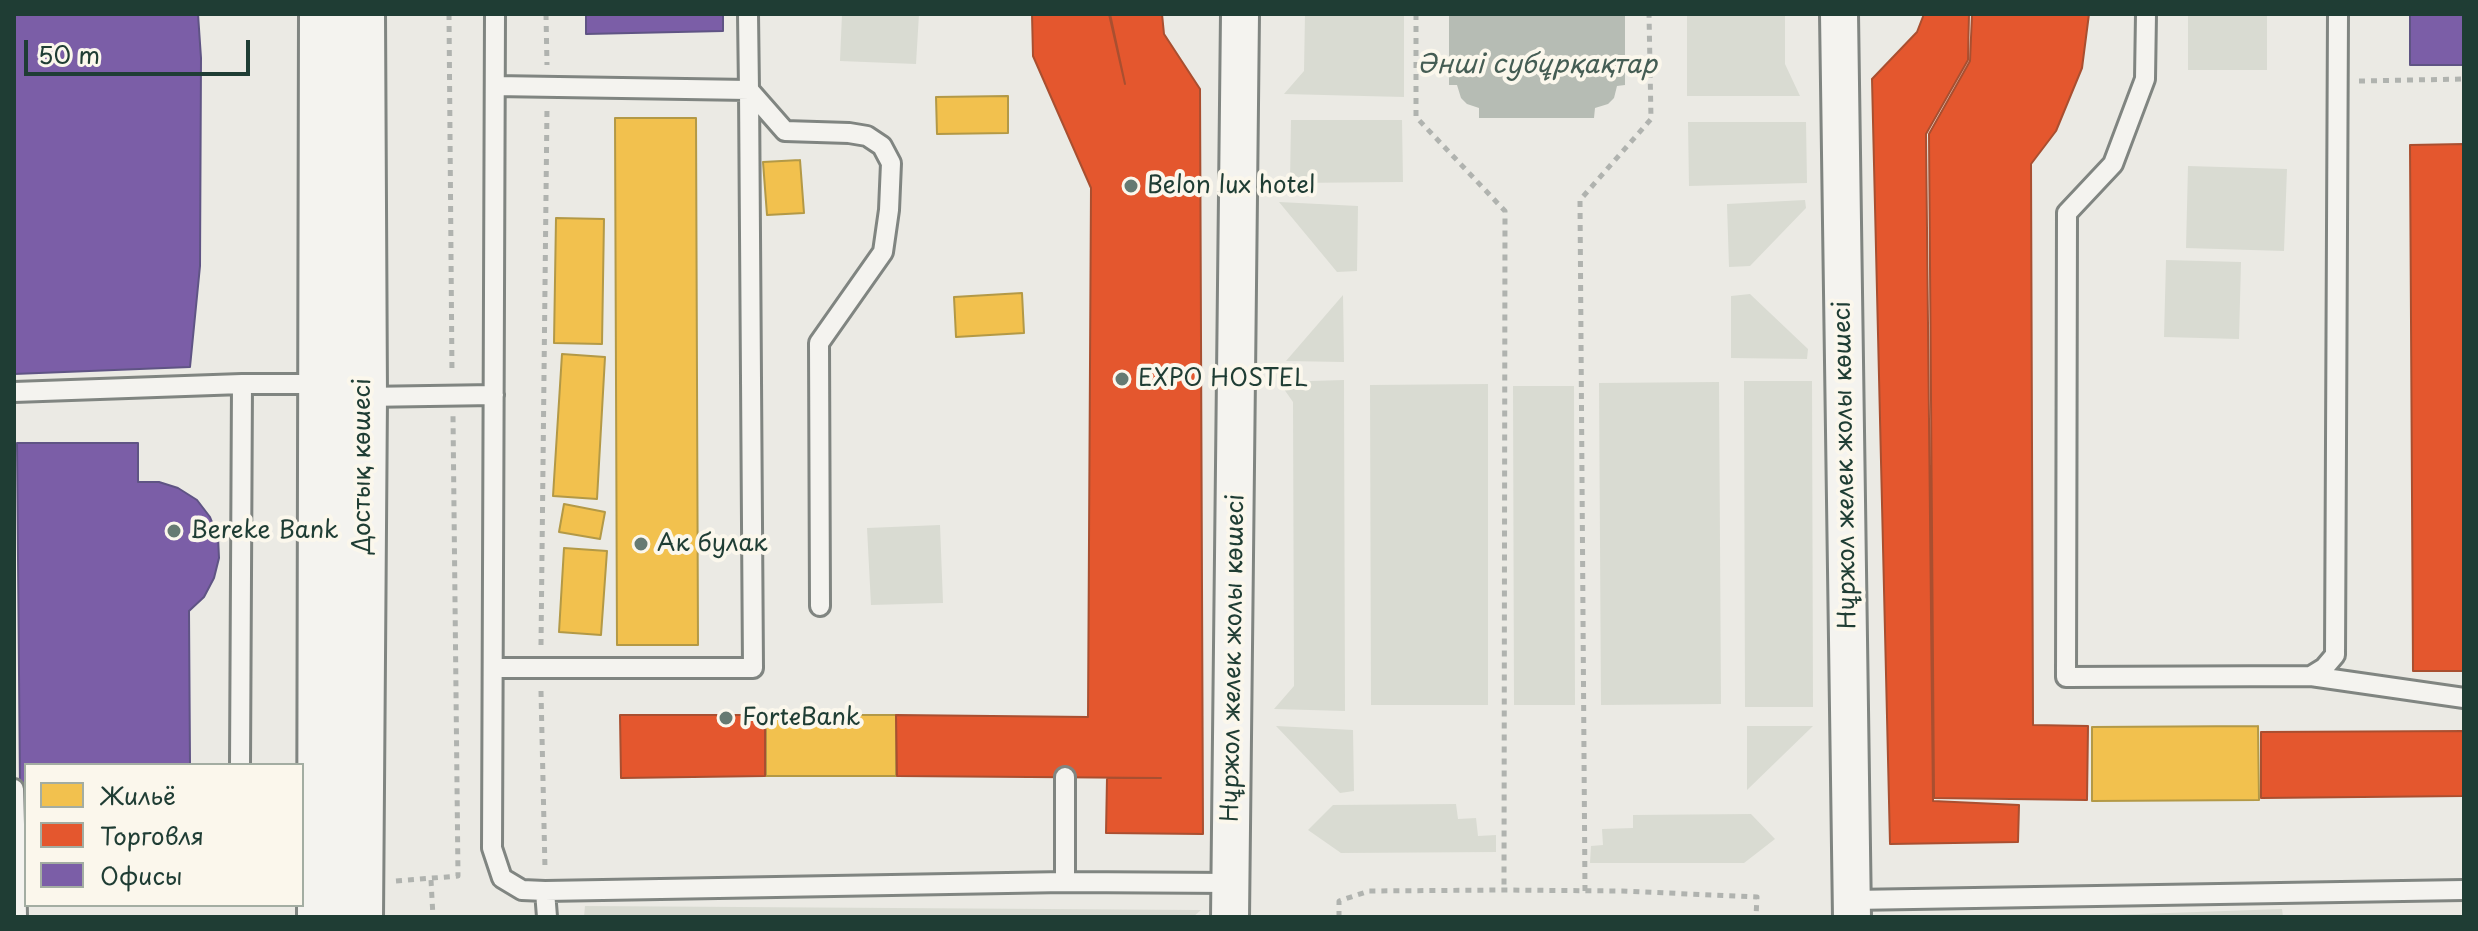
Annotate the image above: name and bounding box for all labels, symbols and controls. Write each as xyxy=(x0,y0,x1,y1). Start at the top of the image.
scale bar xyxy=(28,24,254,74)
text: 50 m xyxy=(38,36,100,72)
water label: Әнші субұрқақтар xyxy=(1417,50,1657,82)
place label: Belon lux hotel xyxy=(1147,172,1315,200)
marker: Belon lux hotel xyxy=(1122,177,1140,195)
street label: Нұржол желек жолы көшесі xyxy=(1829,301,1863,629)
place label: EXPO HOSTEL xyxy=(1138,365,1308,393)
marker: EXPO HOSTEL xyxy=(1113,370,1131,388)
street label: Достық көшесі xyxy=(349,378,377,554)
street label: Нұржол желек жолы көшесі xyxy=(1217,494,1251,822)
place label: Bereke Bank xyxy=(190,517,339,545)
marker: Bereke Bank xyxy=(165,522,183,540)
place label: Ак булак xyxy=(657,530,768,558)
marker: Ак булак xyxy=(632,535,650,553)
place label: ForteBank xyxy=(742,704,860,732)
marker: ForteBank xyxy=(717,709,735,727)
legend xyxy=(24,763,304,907)
text: Жильё xyxy=(100,777,176,813)
text: Торговля xyxy=(100,817,204,853)
text: Офисы xyxy=(100,857,182,893)

